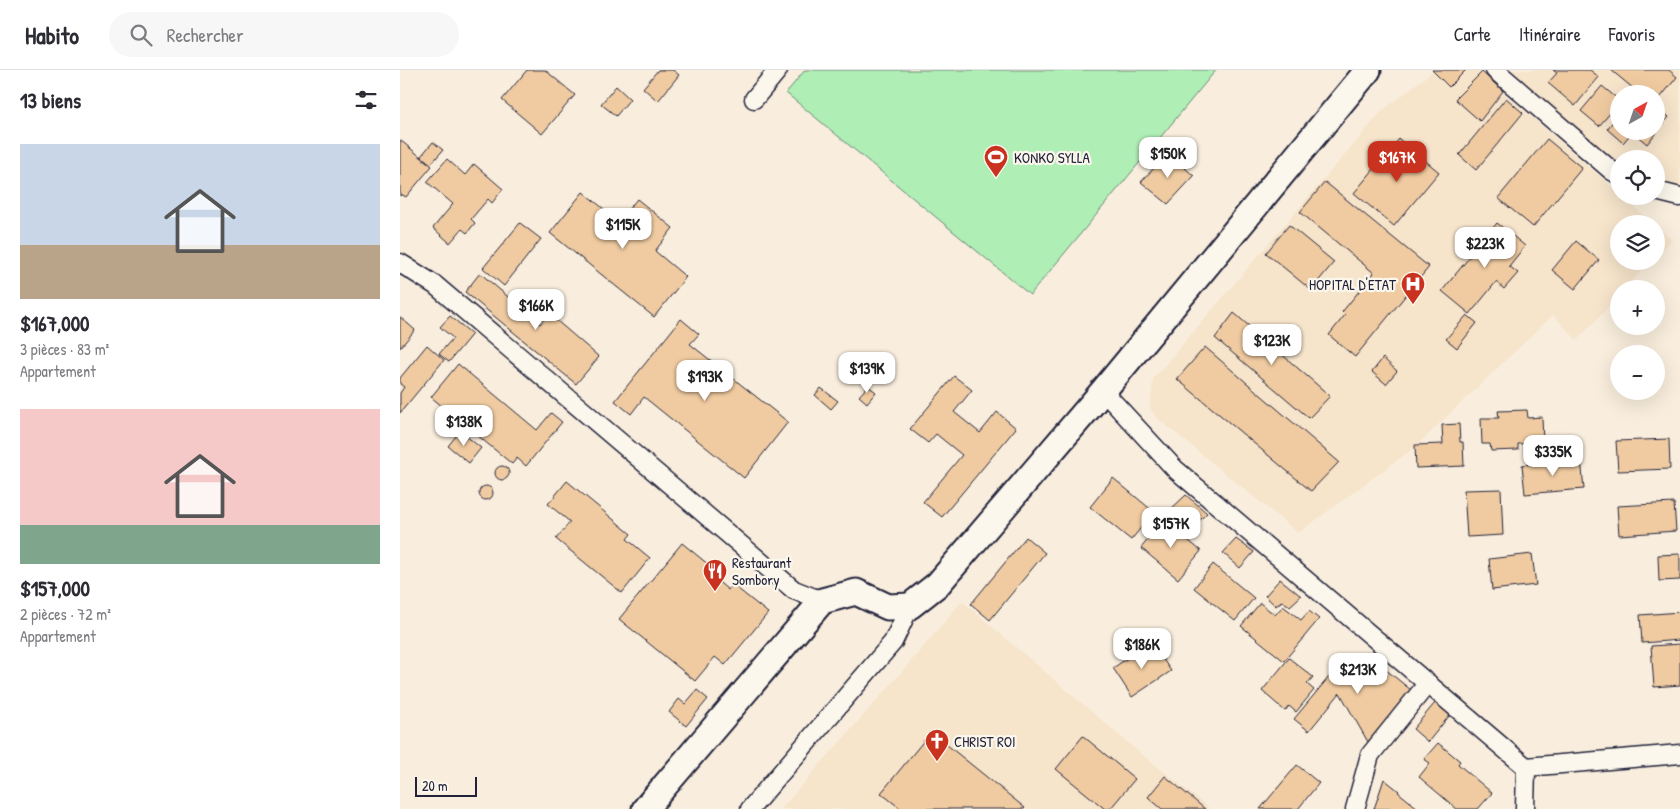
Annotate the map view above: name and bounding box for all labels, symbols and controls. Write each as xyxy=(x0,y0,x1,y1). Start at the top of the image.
search box xyxy=(109,12,459,57)
text: Habito xyxy=(25,19,79,51)
icon: search xyxy=(127,21,155,49)
text: Rechercher xyxy=(167,22,244,48)
text: Carte xyxy=(1454,22,1491,47)
text: Itinéraire xyxy=(1519,22,1581,47)
text: Favoris xyxy=(1609,22,1655,47)
north arrow xyxy=(1610,85,1665,140)
map controls xyxy=(1610,85,1665,400)
text: 13 biens xyxy=(20,86,81,115)
icon: filters xyxy=(352,86,380,114)
pin: $150K xyxy=(1133,136,1203,179)
pin: $167K xyxy=(1362,140,1432,183)
text: $150K xyxy=(1150,142,1186,164)
sports icon: KONKO SYLLA xyxy=(983,144,1009,178)
text: $167K xyxy=(1379,146,1415,168)
place label: KONKO SYLLA xyxy=(1014,147,1090,168)
button: locate xyxy=(1610,150,1665,205)
icon: home xyxy=(155,176,245,266)
pin: $115K xyxy=(588,208,658,250)
text: $115K xyxy=(606,213,640,235)
button: layers xyxy=(1610,215,1665,270)
pin: $223K xyxy=(1450,226,1520,269)
text: $223K xyxy=(1466,232,1504,254)
hospital icon: HOPITAL D'ETAT xyxy=(1400,271,1426,305)
place label: HOPITAL D'ETAT xyxy=(1309,274,1397,295)
button: + xyxy=(1610,280,1665,335)
pin: $166K xyxy=(501,288,571,331)
text: $166K xyxy=(518,294,554,316)
text: $167,000 xyxy=(20,309,90,338)
pin: $123K xyxy=(1237,324,1307,366)
text: $123K xyxy=(1254,329,1290,351)
text: 3 pièces · 83 m² xyxy=(20,338,109,360)
button: − xyxy=(1610,345,1665,400)
pin: $139K xyxy=(832,352,902,394)
text: $139K xyxy=(849,357,885,379)
text: Appartement xyxy=(20,360,96,382)
pin: $193K xyxy=(670,360,740,402)
text: $193K xyxy=(687,365,723,387)
pin: $138K xyxy=(429,404,499,447)
text: $138K xyxy=(446,410,482,432)
pin: $335K xyxy=(1518,434,1588,477)
text: $335K xyxy=(1534,440,1572,462)
icon: home xyxy=(155,441,245,531)
pin: $157K xyxy=(1136,506,1206,549)
text: $157K xyxy=(1153,512,1189,534)
place label: Restaurant Sombory xyxy=(732,552,792,590)
restaurant icon: Restaurant Sombory xyxy=(702,558,728,592)
text: $157,000 xyxy=(20,574,90,603)
text: 2 pièces · 72 m² xyxy=(20,603,111,625)
text: Appartement xyxy=(20,625,96,647)
pin: $186K xyxy=(1107,628,1177,670)
text: $186K xyxy=(1124,633,1160,655)
pin: $213K xyxy=(1323,652,1393,695)
text: $213K xyxy=(1340,658,1376,680)
church icon: CHRIST ROI xyxy=(924,728,950,762)
place label: CHRIST ROI xyxy=(954,731,1016,752)
scale bar xyxy=(415,774,478,797)
text: 20 m xyxy=(422,776,448,795)

